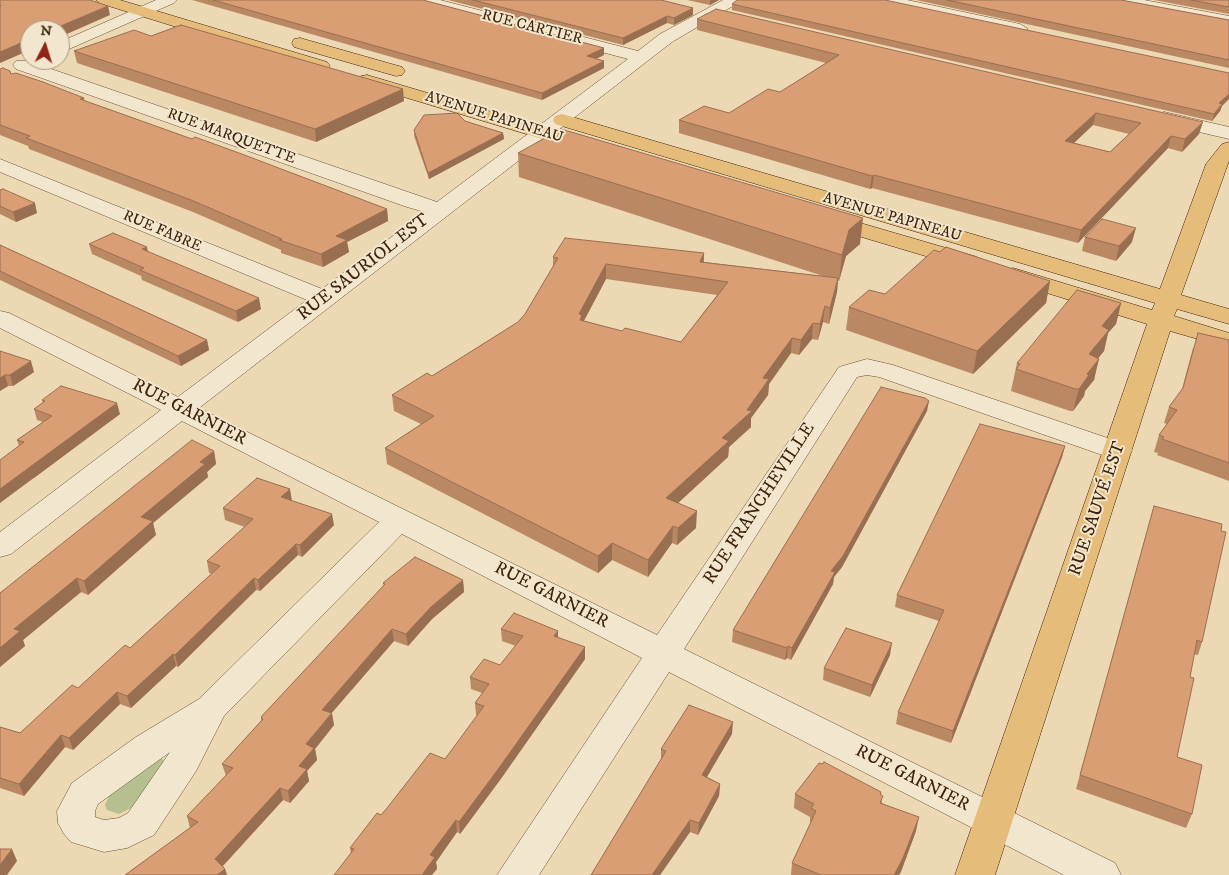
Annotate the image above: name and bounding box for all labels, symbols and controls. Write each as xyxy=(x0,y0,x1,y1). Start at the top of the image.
street label: RUE CARTIER xyxy=(480,7,584,49)
north arrow xyxy=(20,20,70,70)
text: N xyxy=(40,22,53,41)
street label: AVENUE PAPINEAU xyxy=(423,88,565,148)
street label: RUE MARQUETTE xyxy=(164,105,298,169)
street label: AVENUE PAPINEAU xyxy=(821,190,963,246)
street label: RUE FABRE xyxy=(120,207,204,257)
street label: RUE SAURIOL EST xyxy=(294,210,434,326)
street label: RUE GARNIER xyxy=(128,375,250,451)
street label: RUE FRANCHEVILLE xyxy=(700,419,820,589)
street label: RUE SAUVÉ EST xyxy=(1065,439,1131,579)
street label: RUE GARNIER xyxy=(490,558,612,634)
street label: RUE GARNIER xyxy=(851,741,973,817)

